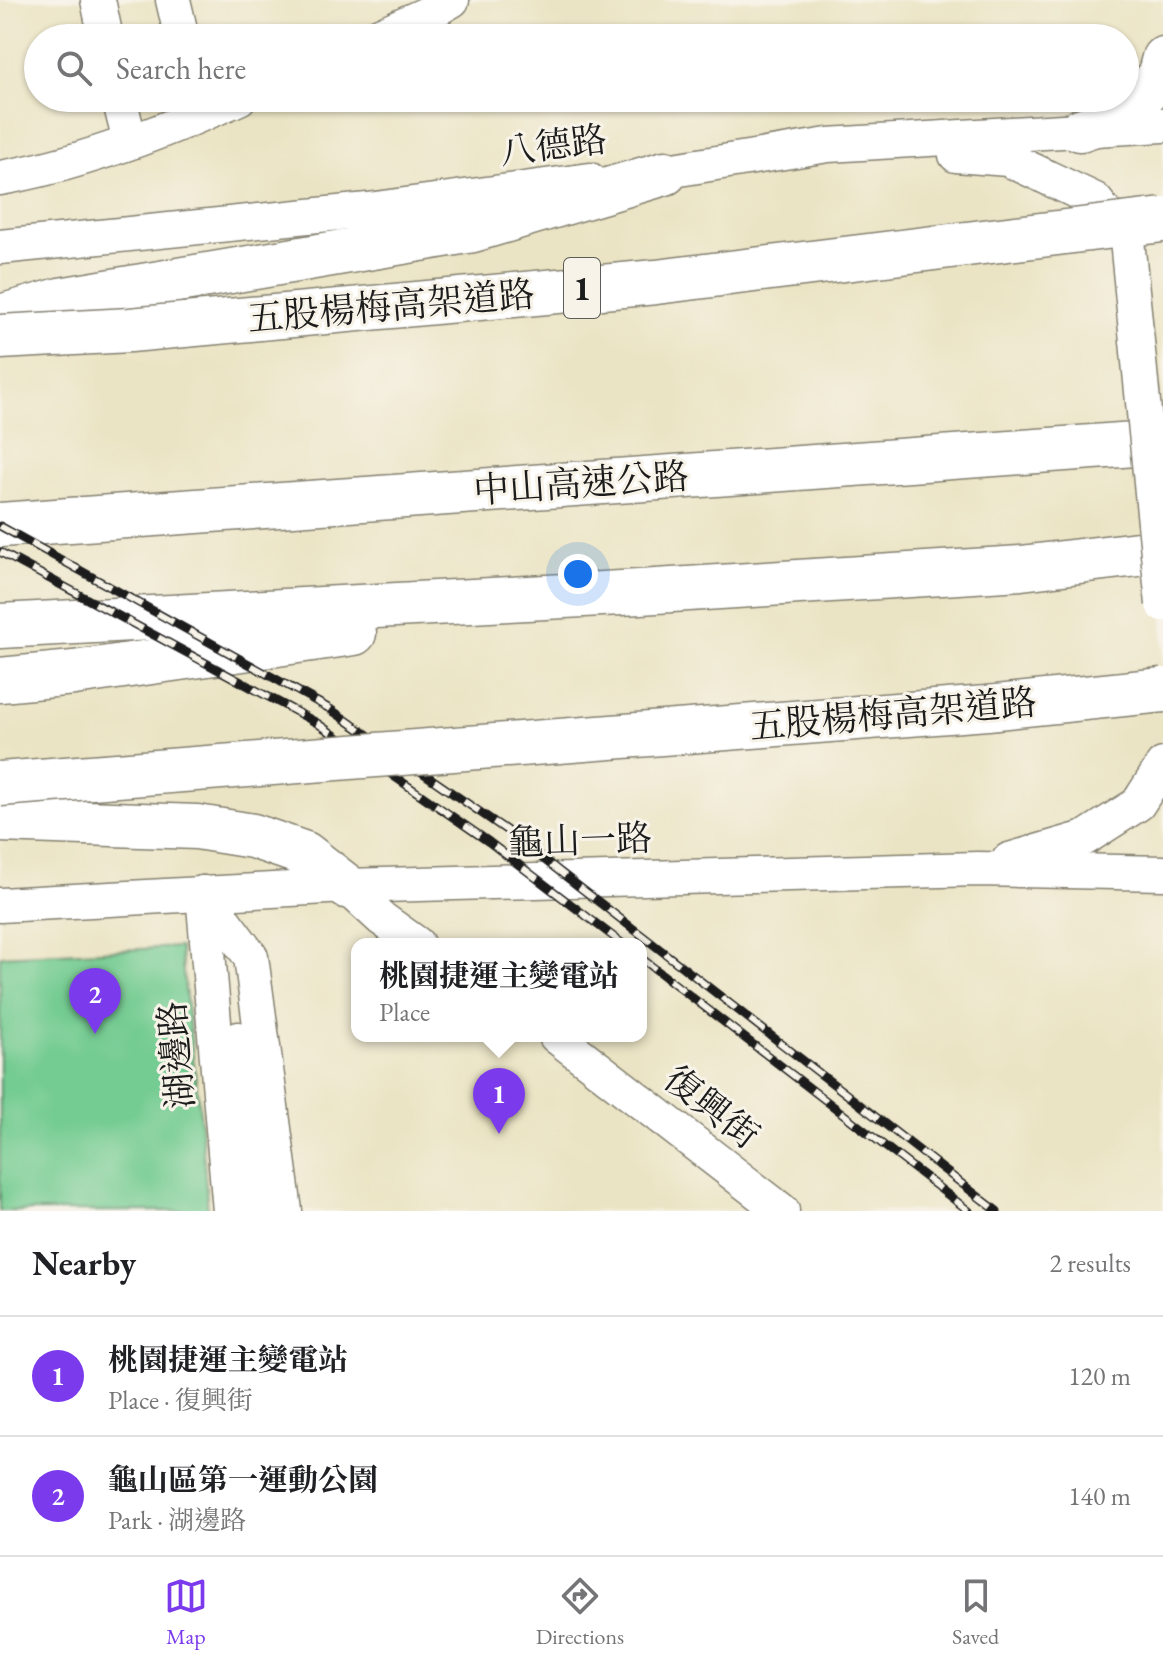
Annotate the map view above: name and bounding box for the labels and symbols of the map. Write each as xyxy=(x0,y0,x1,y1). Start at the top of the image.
street label: 八德路 xyxy=(497,115,609,175)
road number: 1 xyxy=(564,258,600,318)
street label: 五股楊梅高架道路 xyxy=(245,270,537,342)
street label: 中山高速公路 xyxy=(472,452,690,514)
your location xyxy=(558,554,598,594)
street label: 五股楊梅高架道路 xyxy=(747,678,1039,750)
street label: 龜山一路 xyxy=(507,814,653,866)
pin: 2 xyxy=(69,968,121,1034)
street label: 湖邊路 xyxy=(148,999,204,1111)
street label: 復興街 xyxy=(655,1055,769,1159)
pin: 1 xyxy=(473,1068,525,1134)

